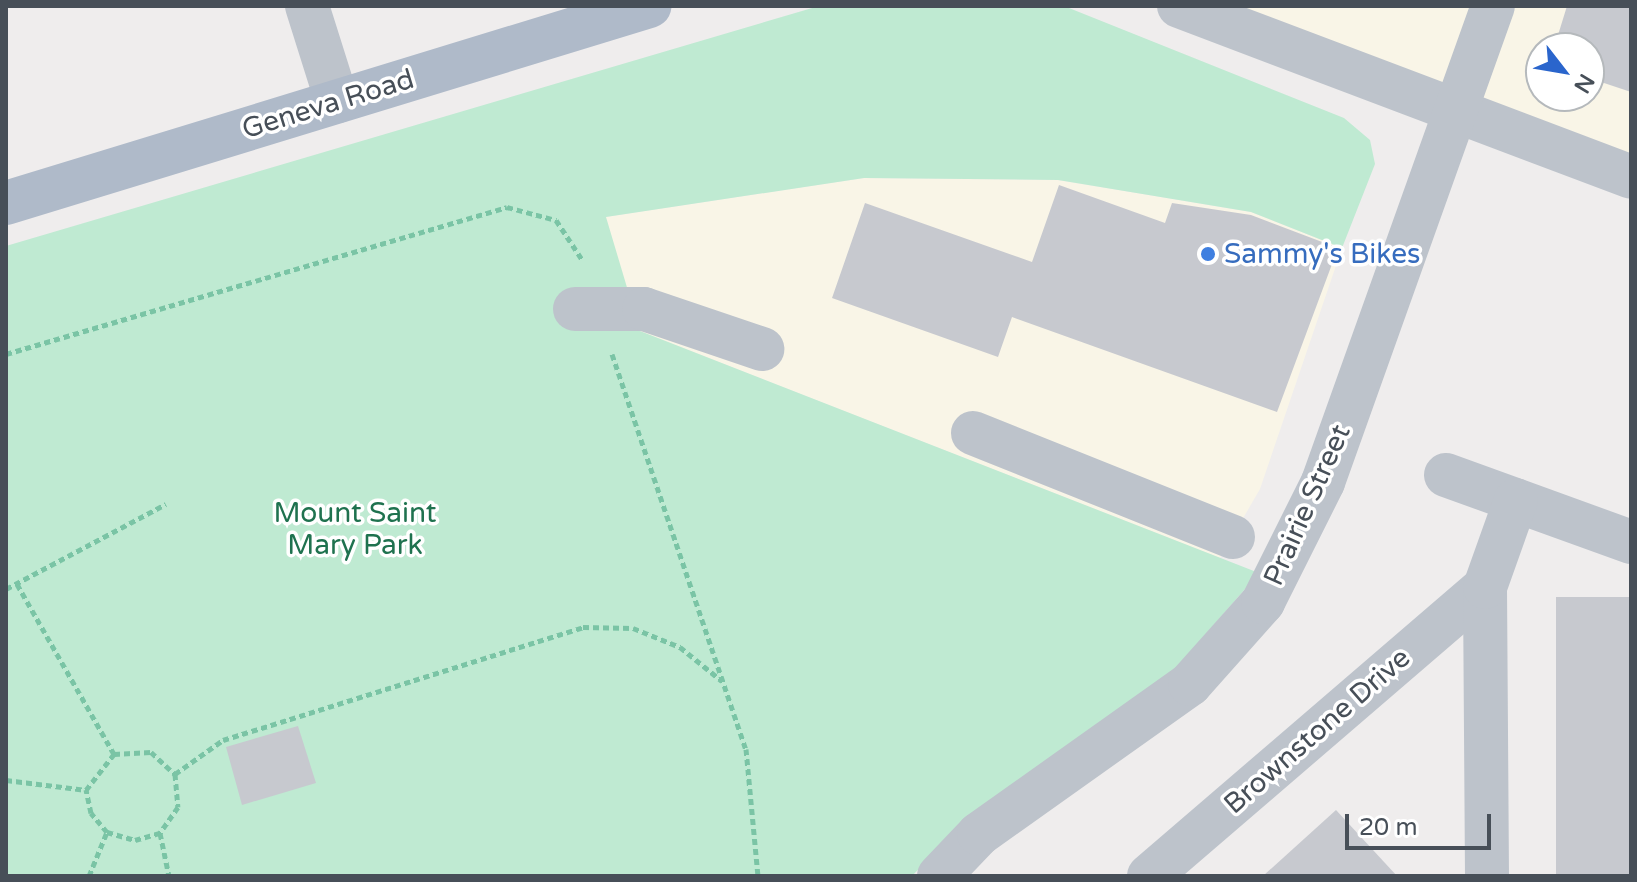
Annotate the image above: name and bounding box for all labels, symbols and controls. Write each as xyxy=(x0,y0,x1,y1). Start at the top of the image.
north arrow xyxy=(1525,32,1605,112)
street label: Geneva Road xyxy=(238,62,418,146)
text: N xyxy=(1568,69,1600,98)
place label: Sammy's Bikes xyxy=(1224,237,1421,271)
marker: Sammy's Bikes xyxy=(1199,245,1217,263)
street label: Prairie Street xyxy=(1256,419,1358,591)
park label: Mount Saint Mary Park xyxy=(274,496,436,562)
street label: Brownstone Drive xyxy=(1217,641,1417,821)
scale bar xyxy=(1349,798,1495,848)
text: 20 m xyxy=(1359,813,1417,842)

